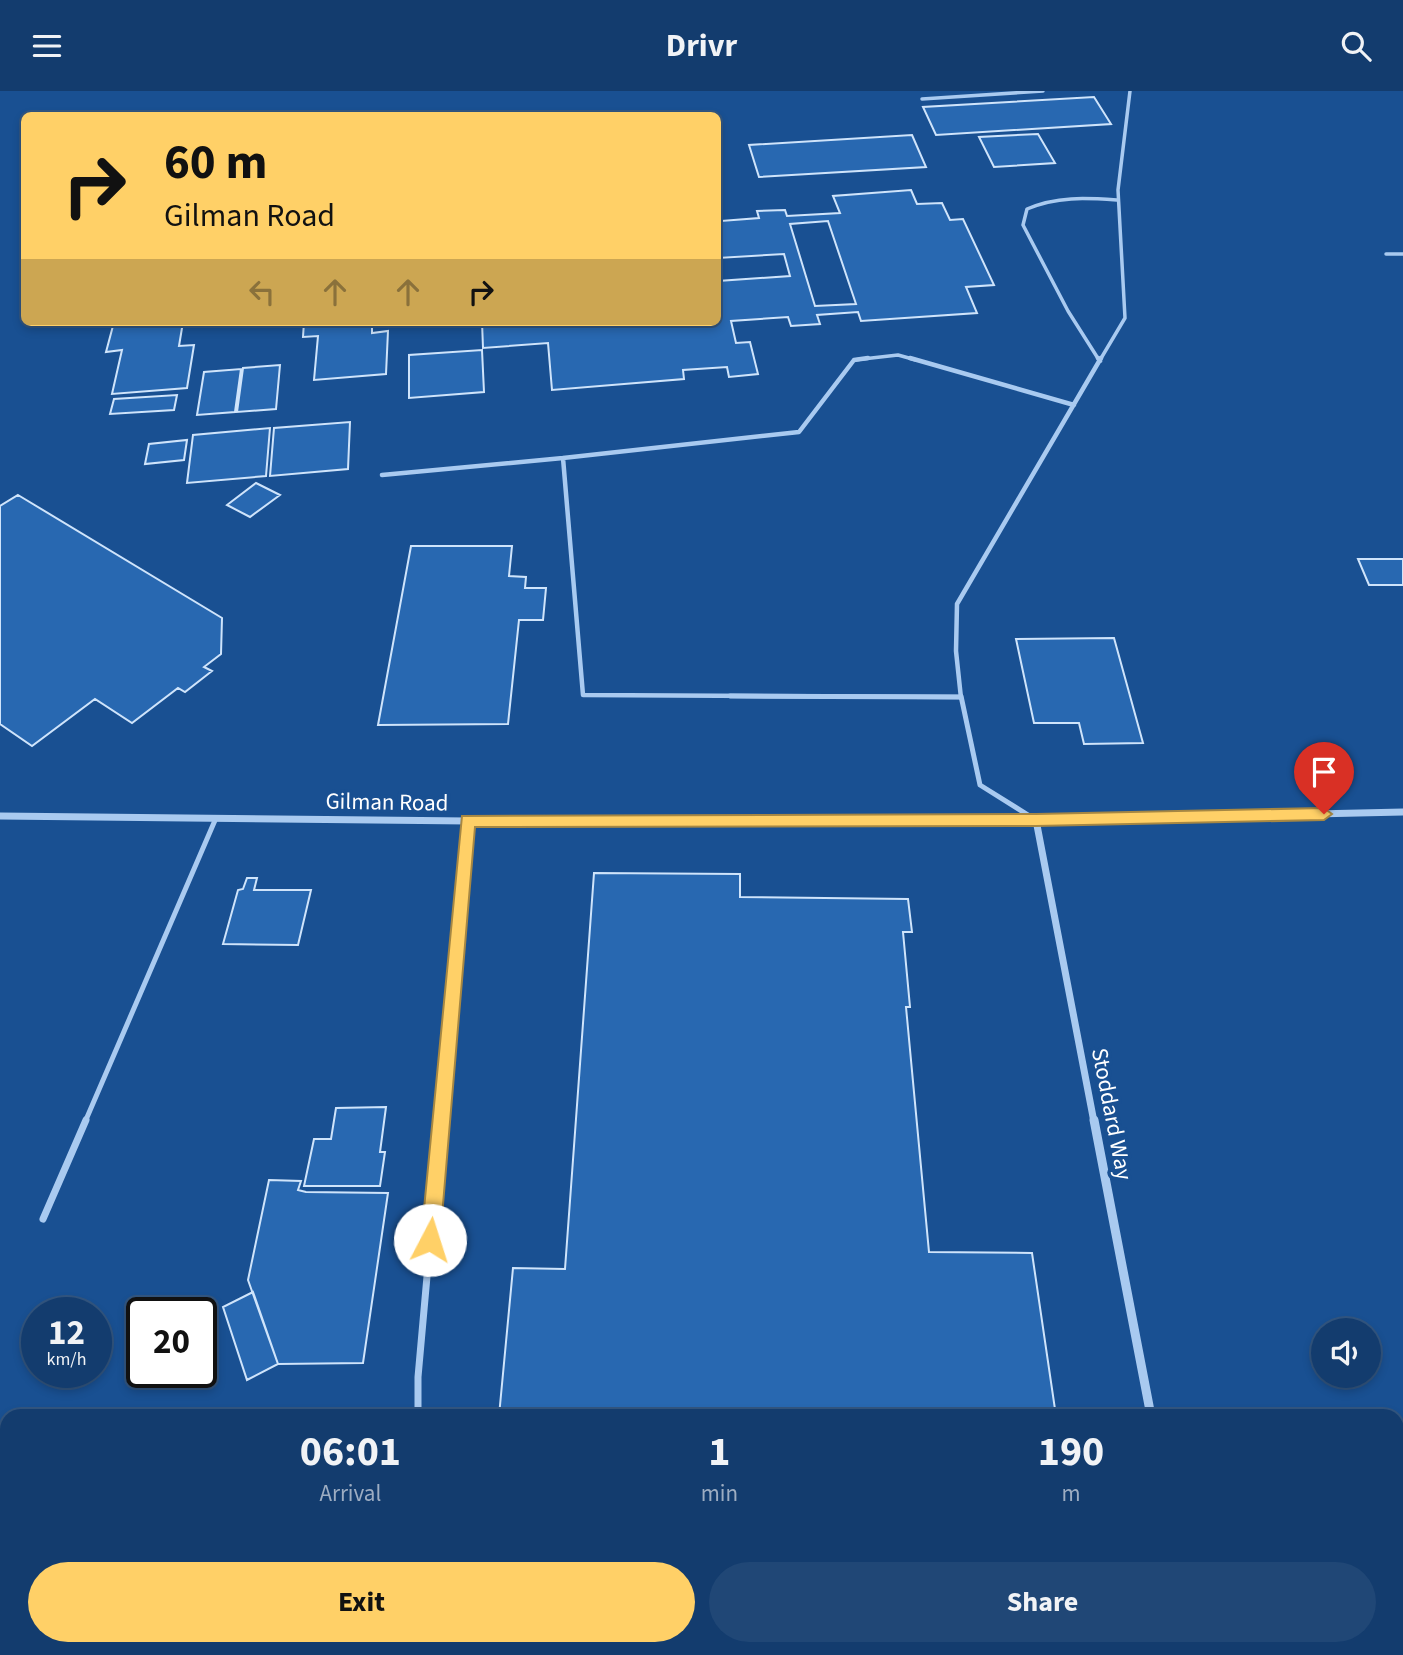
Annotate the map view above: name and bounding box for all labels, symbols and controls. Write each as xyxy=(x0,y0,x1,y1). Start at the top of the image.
text: Drivr xyxy=(666,23,737,69)
icon: menu xyxy=(28,27,66,65)
icon: search xyxy=(1337,27,1375,65)
text: 60 m xyxy=(164,128,268,198)
icon: right xyxy=(49,140,140,231)
text: Gilman Road xyxy=(164,193,335,239)
icon: left xyxy=(243,273,281,311)
icon: ahead xyxy=(316,273,354,311)
icon: ahead xyxy=(389,273,427,311)
icon: right xyxy=(462,273,500,311)
pin xyxy=(1294,742,1354,814)
icon: arrive xyxy=(1305,753,1343,791)
street label: Gilman Road xyxy=(325,784,449,820)
street label: Stoddard Way xyxy=(1083,1045,1141,1183)
position arrow xyxy=(393,1203,467,1277)
speed limit sign: 20 xyxy=(126,1297,217,1388)
text: 12 xyxy=(48,1308,85,1358)
map controls xyxy=(1311,1318,1381,1388)
button: sound xyxy=(1311,1318,1381,1388)
text: km/h xyxy=(47,1347,86,1372)
text: 06:01 xyxy=(300,1422,401,1482)
text: 1 xyxy=(708,1422,730,1482)
text: 190 xyxy=(1038,1422,1104,1482)
text: Arrival xyxy=(319,1477,381,1510)
text: min xyxy=(701,1477,738,1510)
text: m xyxy=(1061,1477,1081,1510)
button: Exit xyxy=(28,1562,695,1642)
button: Share xyxy=(709,1562,1376,1642)

